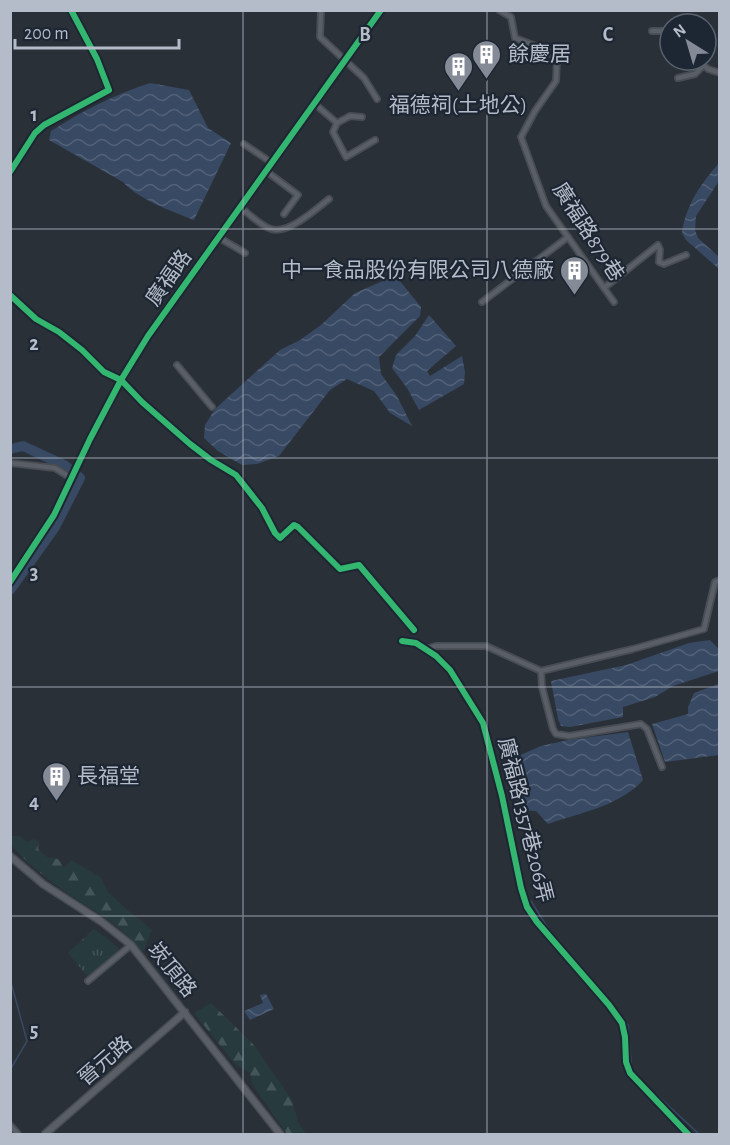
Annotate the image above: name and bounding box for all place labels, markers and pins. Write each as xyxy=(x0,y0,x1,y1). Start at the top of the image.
building icon: 餘慶居 xyxy=(471,38,503,80)
place label: 餘慶居 xyxy=(508,42,571,65)
building icon: 福德祠(土地公) xyxy=(442,50,474,92)
place label: 福德祠(土地公) xyxy=(389,94,527,116)
building icon: 中一食品股份有限公司八德廠 xyxy=(559,254,591,296)
place label: 中一食品股份有限公司八德廠 xyxy=(281,258,554,281)
building icon: 長福堂 xyxy=(40,760,72,802)
place label: 長福堂 xyxy=(77,765,140,787)

